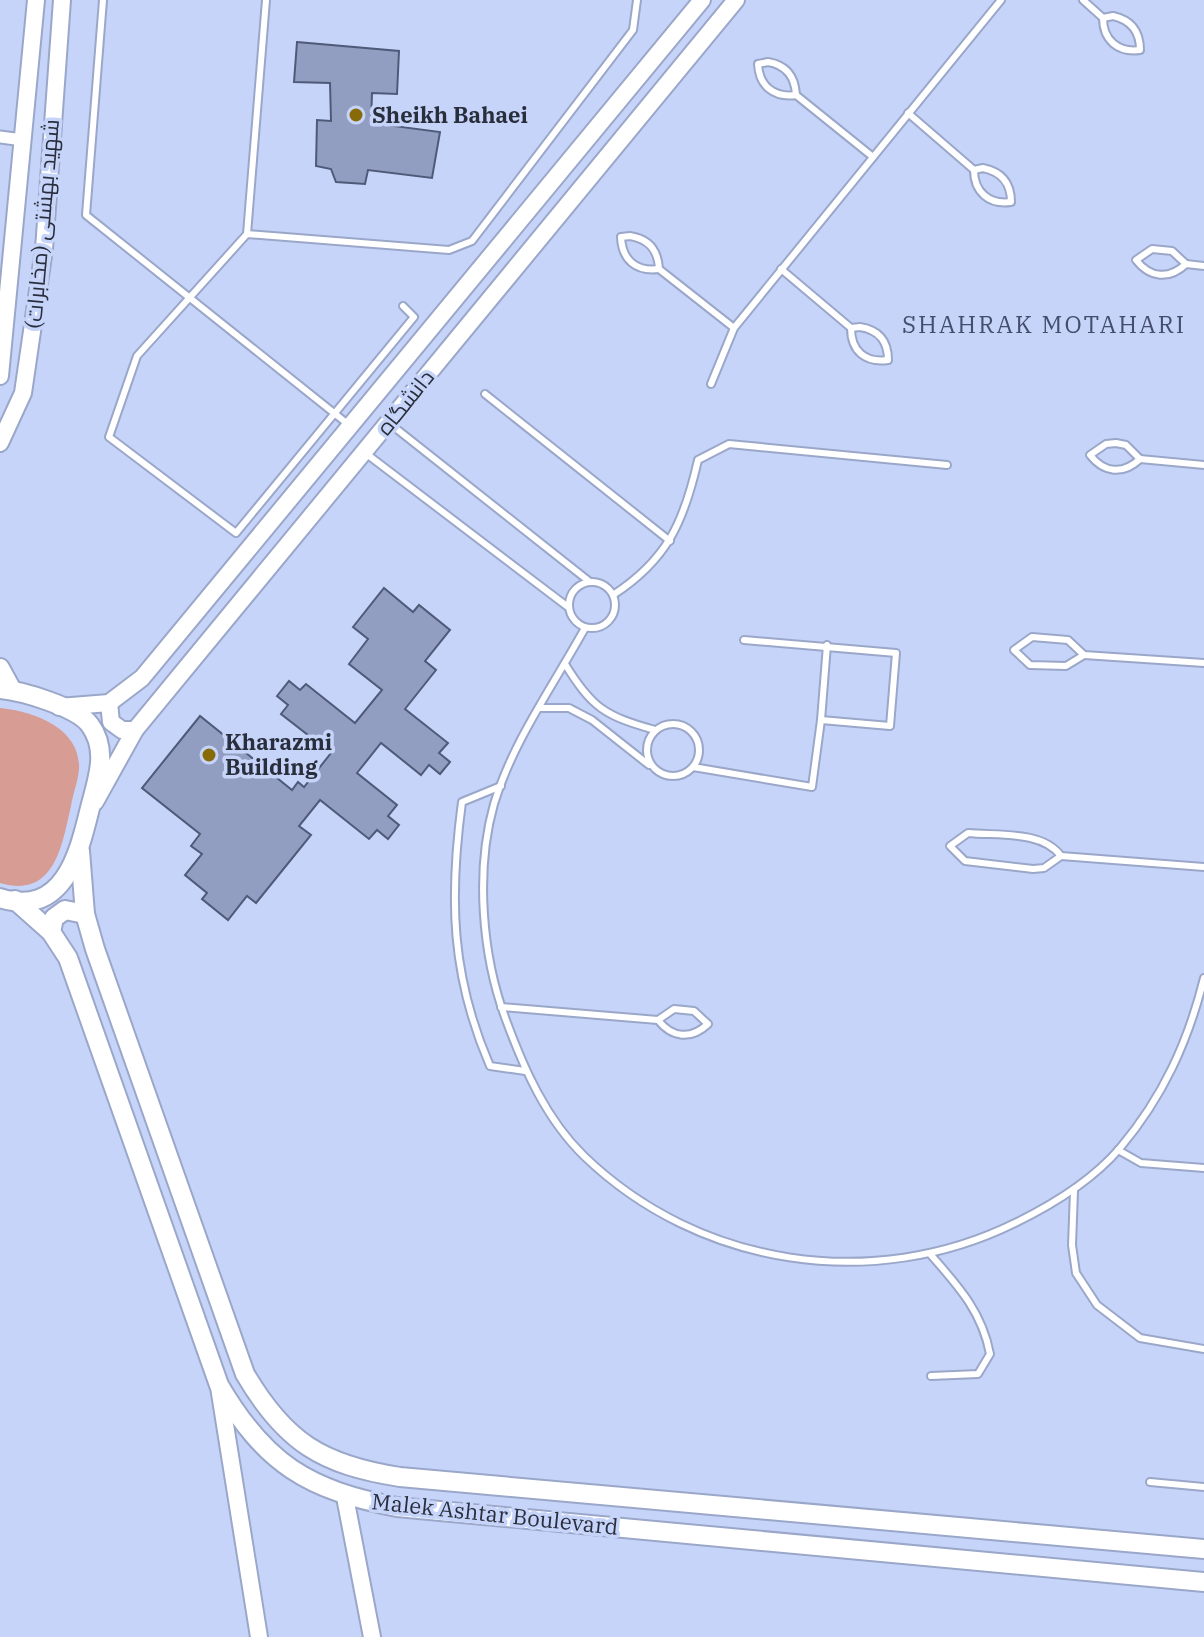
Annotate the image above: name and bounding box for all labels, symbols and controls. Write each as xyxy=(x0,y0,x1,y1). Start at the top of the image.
place label: Sheikh Bahaei xyxy=(372,100,528,129)
marker: Sheikh Bahaei xyxy=(347,106,365,124)
street label: شهید بهشتی (مخابرات) xyxy=(18,118,65,330)
district label: SHAHRAK MOTAHARI xyxy=(902,308,1186,340)
street label: دانشگاه xyxy=(369,363,440,440)
place label: Kharazmi Building xyxy=(225,727,332,781)
marker: Kharazmi Building xyxy=(200,746,218,764)
street label: Malek Ashtar Boulevard xyxy=(370,1486,620,1541)

